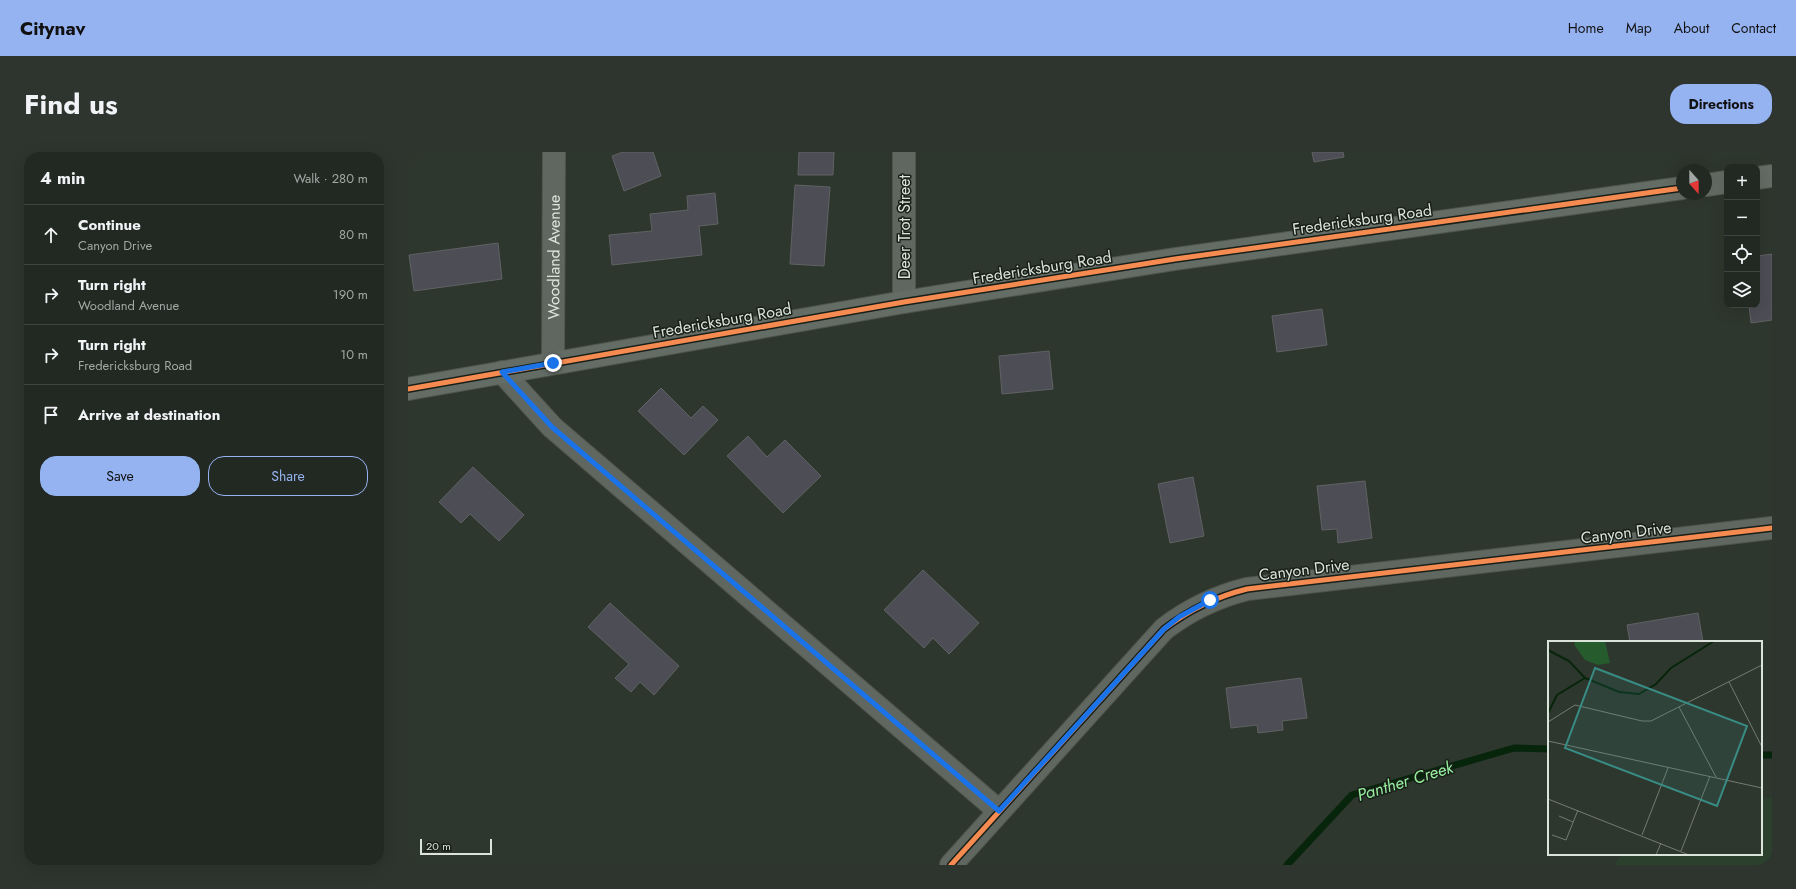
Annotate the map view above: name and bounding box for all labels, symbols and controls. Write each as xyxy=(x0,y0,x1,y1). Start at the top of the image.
text: Citynav xyxy=(20,15,86,42)
text: Home xyxy=(1568,18,1604,38)
text: Map xyxy=(1626,18,1652,38)
text: About xyxy=(1674,18,1709,38)
text: Contact xyxy=(1731,18,1776,38)
text: Find us xyxy=(24,84,118,125)
button: Directions xyxy=(1670,84,1772,124)
north arrow xyxy=(1676,164,1712,200)
map controls xyxy=(1724,164,1760,308)
button: + xyxy=(1724,164,1760,200)
text: 4 min xyxy=(40,166,85,190)
text: Walk · 280 m xyxy=(293,169,368,188)
street label: Deer Trot Street xyxy=(893,175,916,279)
street label: Woodland Avenue xyxy=(542,195,566,319)
street label: Fredericksburg Road xyxy=(1291,198,1433,241)
button: − xyxy=(1724,200,1760,236)
text: Continue xyxy=(78,214,141,236)
icon: ahead xyxy=(40,224,62,246)
text: 80 m xyxy=(339,225,368,244)
text: Canyon Drive xyxy=(78,236,152,255)
button: locate xyxy=(1724,236,1760,272)
street label: Fredericksburg Road xyxy=(971,245,1113,290)
button: layers xyxy=(1724,272,1760,308)
text: Turn right xyxy=(78,274,146,296)
icon: right xyxy=(40,284,62,306)
text: 190 m xyxy=(333,285,368,304)
text: Woodland Avenue xyxy=(78,296,179,315)
street label: Fredericksburg Road xyxy=(651,297,793,344)
text: Turn right xyxy=(78,334,146,356)
icon: right xyxy=(40,344,62,366)
text: 10 m xyxy=(340,345,368,364)
route end xyxy=(544,354,562,372)
text: Fredericksburg Road xyxy=(78,356,192,375)
icon: arrive xyxy=(40,404,62,426)
text: Arrive at destination xyxy=(78,404,220,426)
button: Save xyxy=(40,456,200,496)
button: Share xyxy=(208,456,368,496)
street label: Canyon Drive xyxy=(1579,516,1673,549)
street label: Canyon Drive xyxy=(1257,553,1351,586)
route start xyxy=(1201,591,1219,609)
inset map xyxy=(1548,641,1762,855)
water label: Panther Creek xyxy=(1354,755,1457,807)
scale bar xyxy=(420,837,492,856)
text: 20 m xyxy=(426,838,451,854)

